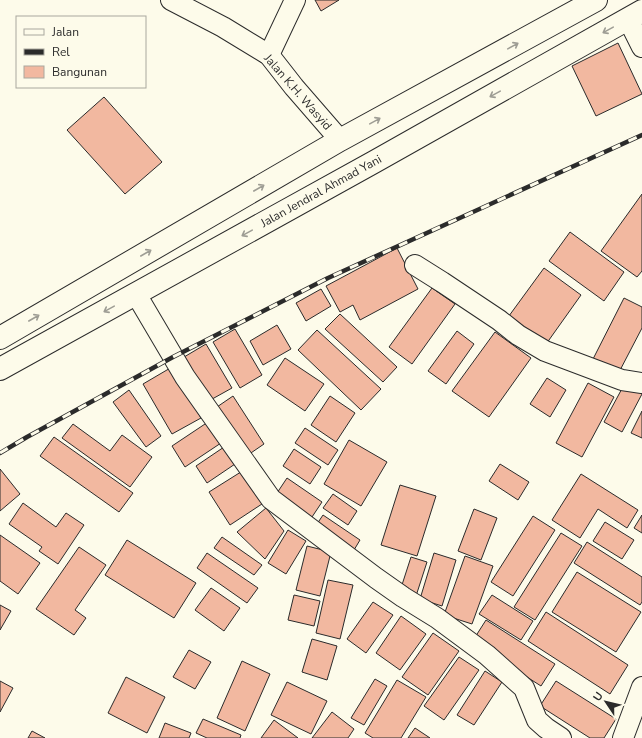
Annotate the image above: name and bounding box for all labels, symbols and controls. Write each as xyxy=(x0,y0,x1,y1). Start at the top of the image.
legend xyxy=(16,16,146,88)
text: Jalan xyxy=(51,24,79,40)
one-way arrow xyxy=(602,27,614,35)
one-way arrow xyxy=(507,41,519,49)
text: Rel xyxy=(52,44,70,60)
street label: Jalan K.H. Wasyid xyxy=(260,50,335,133)
text: Bangunan xyxy=(52,64,107,80)
one-way arrow xyxy=(489,91,501,99)
one-way arrow xyxy=(369,117,381,125)
street label: Jalan Jendral Ahmad Yani xyxy=(257,151,384,231)
one-way arrow xyxy=(253,183,265,191)
one-way arrow xyxy=(241,229,253,237)
one-way arrow xyxy=(140,249,152,257)
one-way arrow xyxy=(103,306,115,314)
one-way arrow xyxy=(28,314,40,322)
north arrow xyxy=(586,682,626,722)
text: U xyxy=(590,689,607,704)

